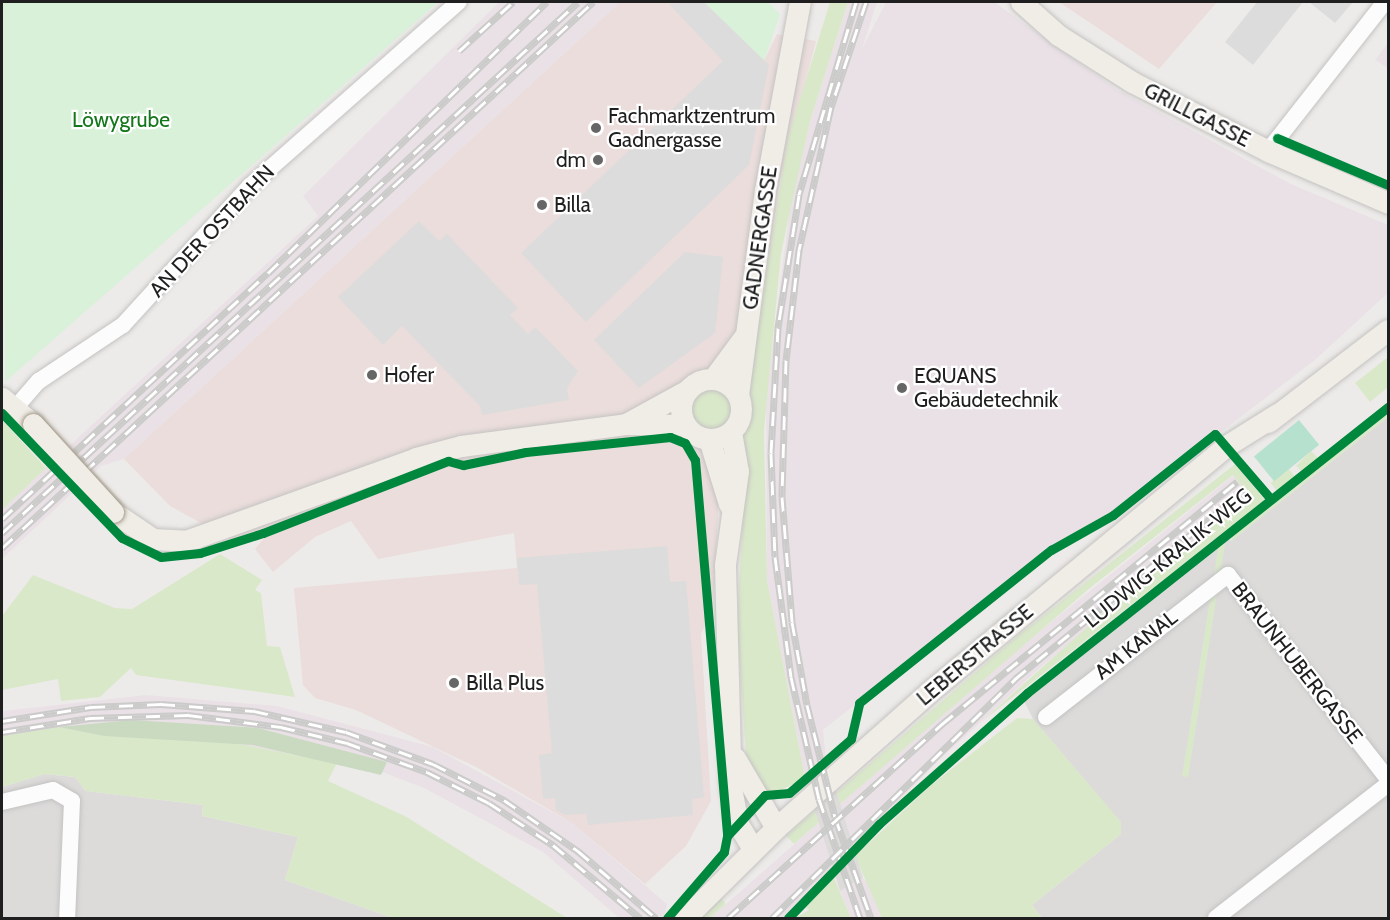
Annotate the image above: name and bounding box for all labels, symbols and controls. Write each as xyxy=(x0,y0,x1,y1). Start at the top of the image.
street label: GRILLGASSE xyxy=(1140,77,1254,153)
place label: Fachmarktzentrum Gadnergasse xyxy=(608,103,776,153)
park label: Löwygrube xyxy=(72,107,170,133)
marker: Fachmarktzentrum Gadnergasse xyxy=(589,121,603,135)
place label: dm xyxy=(556,147,586,173)
marker: dm xyxy=(591,153,605,167)
street label: AN DER OSTBAHN xyxy=(144,160,280,302)
street label: GADNERGASSE xyxy=(737,165,783,311)
place label: Billa xyxy=(554,192,591,218)
marker: Billa xyxy=(535,198,549,212)
place label: Hofer xyxy=(384,362,434,388)
place label: EQUANS Gebäudetechnik xyxy=(914,363,1058,413)
marker: Hofer xyxy=(365,368,379,382)
marker: EQUANS Gebäudetechnik xyxy=(895,381,909,395)
street label: LUDWIG-KRALIK-WEG xyxy=(1079,483,1257,633)
street label: BRAUNHUBERGASSE xyxy=(1226,577,1368,749)
street label: LEBERSTRASSE xyxy=(912,599,1038,711)
street label: AM KANAL xyxy=(1090,605,1182,685)
place label: Billa Plus xyxy=(466,670,544,696)
marker: Billa Plus xyxy=(447,676,461,690)

